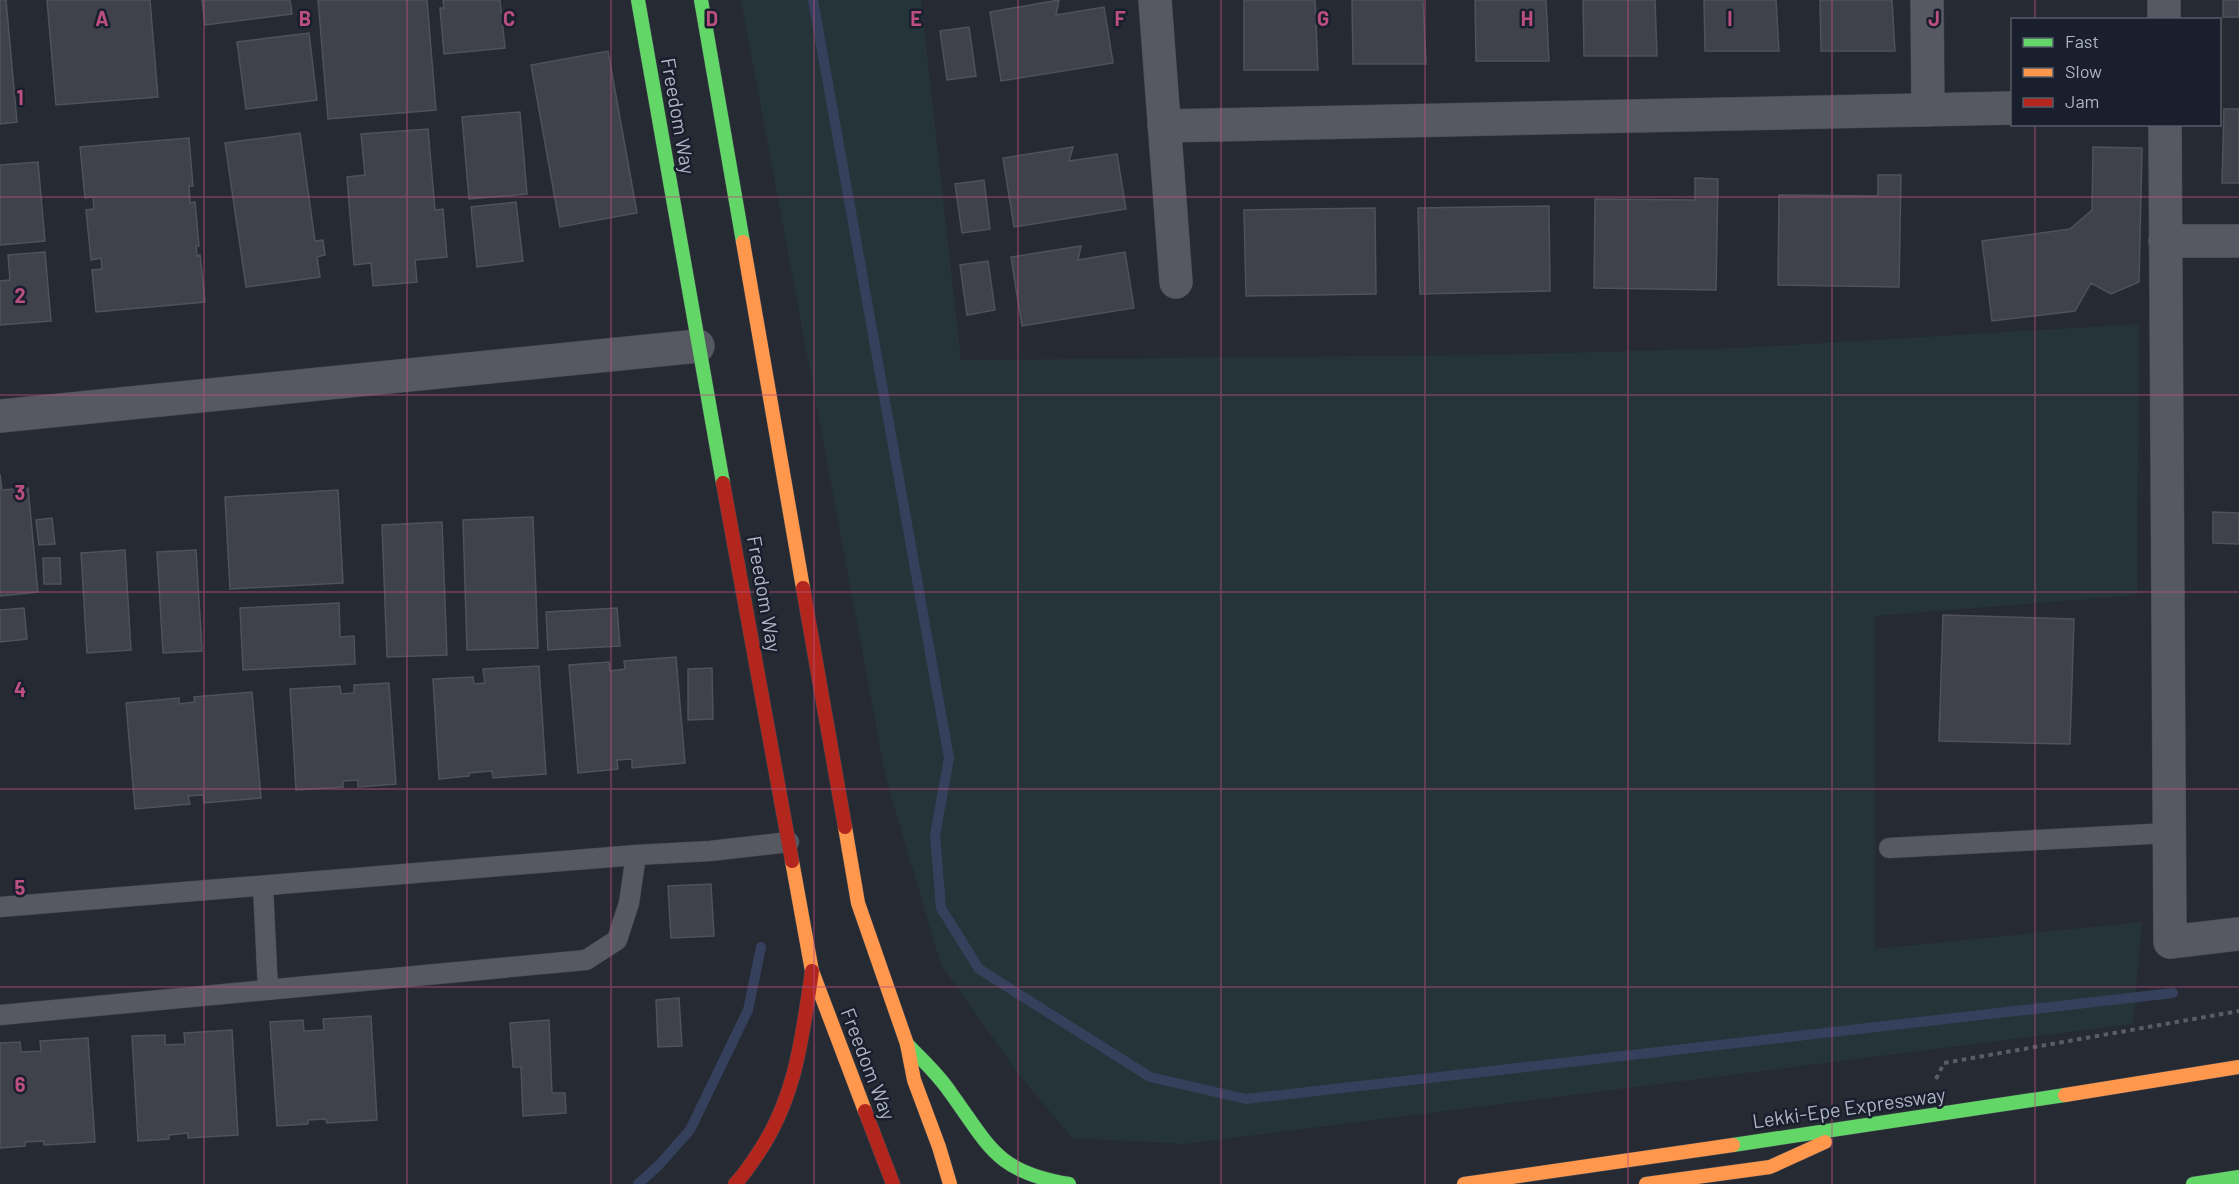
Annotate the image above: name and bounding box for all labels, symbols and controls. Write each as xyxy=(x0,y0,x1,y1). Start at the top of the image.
text: A xyxy=(95,6,109,30)
text: B xyxy=(299,6,311,30)
text: C xyxy=(503,6,515,30)
text: D xyxy=(706,6,718,30)
text: E xyxy=(910,6,922,30)
text: F xyxy=(1114,6,1126,30)
text: G xyxy=(1317,6,1329,30)
text: H xyxy=(1521,6,1533,30)
text: I xyxy=(1727,6,1733,30)
text: J xyxy=(1928,6,1940,30)
legend xyxy=(2011,18,2221,126)
text: Fast xyxy=(2065,30,2099,52)
street label: Freedom Way xyxy=(657,56,701,176)
text: Slow xyxy=(2065,60,2102,82)
text: 1 xyxy=(16,85,24,109)
text: Jam xyxy=(2065,90,2099,112)
text: 2 xyxy=(14,283,26,307)
text: 3 xyxy=(15,480,25,504)
street label: Freedom Way xyxy=(743,534,787,654)
text: 4 xyxy=(14,677,26,701)
text: 5 xyxy=(15,875,26,899)
street label: Freedom Way xyxy=(837,1004,901,1123)
text: 6 xyxy=(15,1072,26,1096)
street label: Lekki-Epe Expressway xyxy=(1751,1082,1947,1132)

